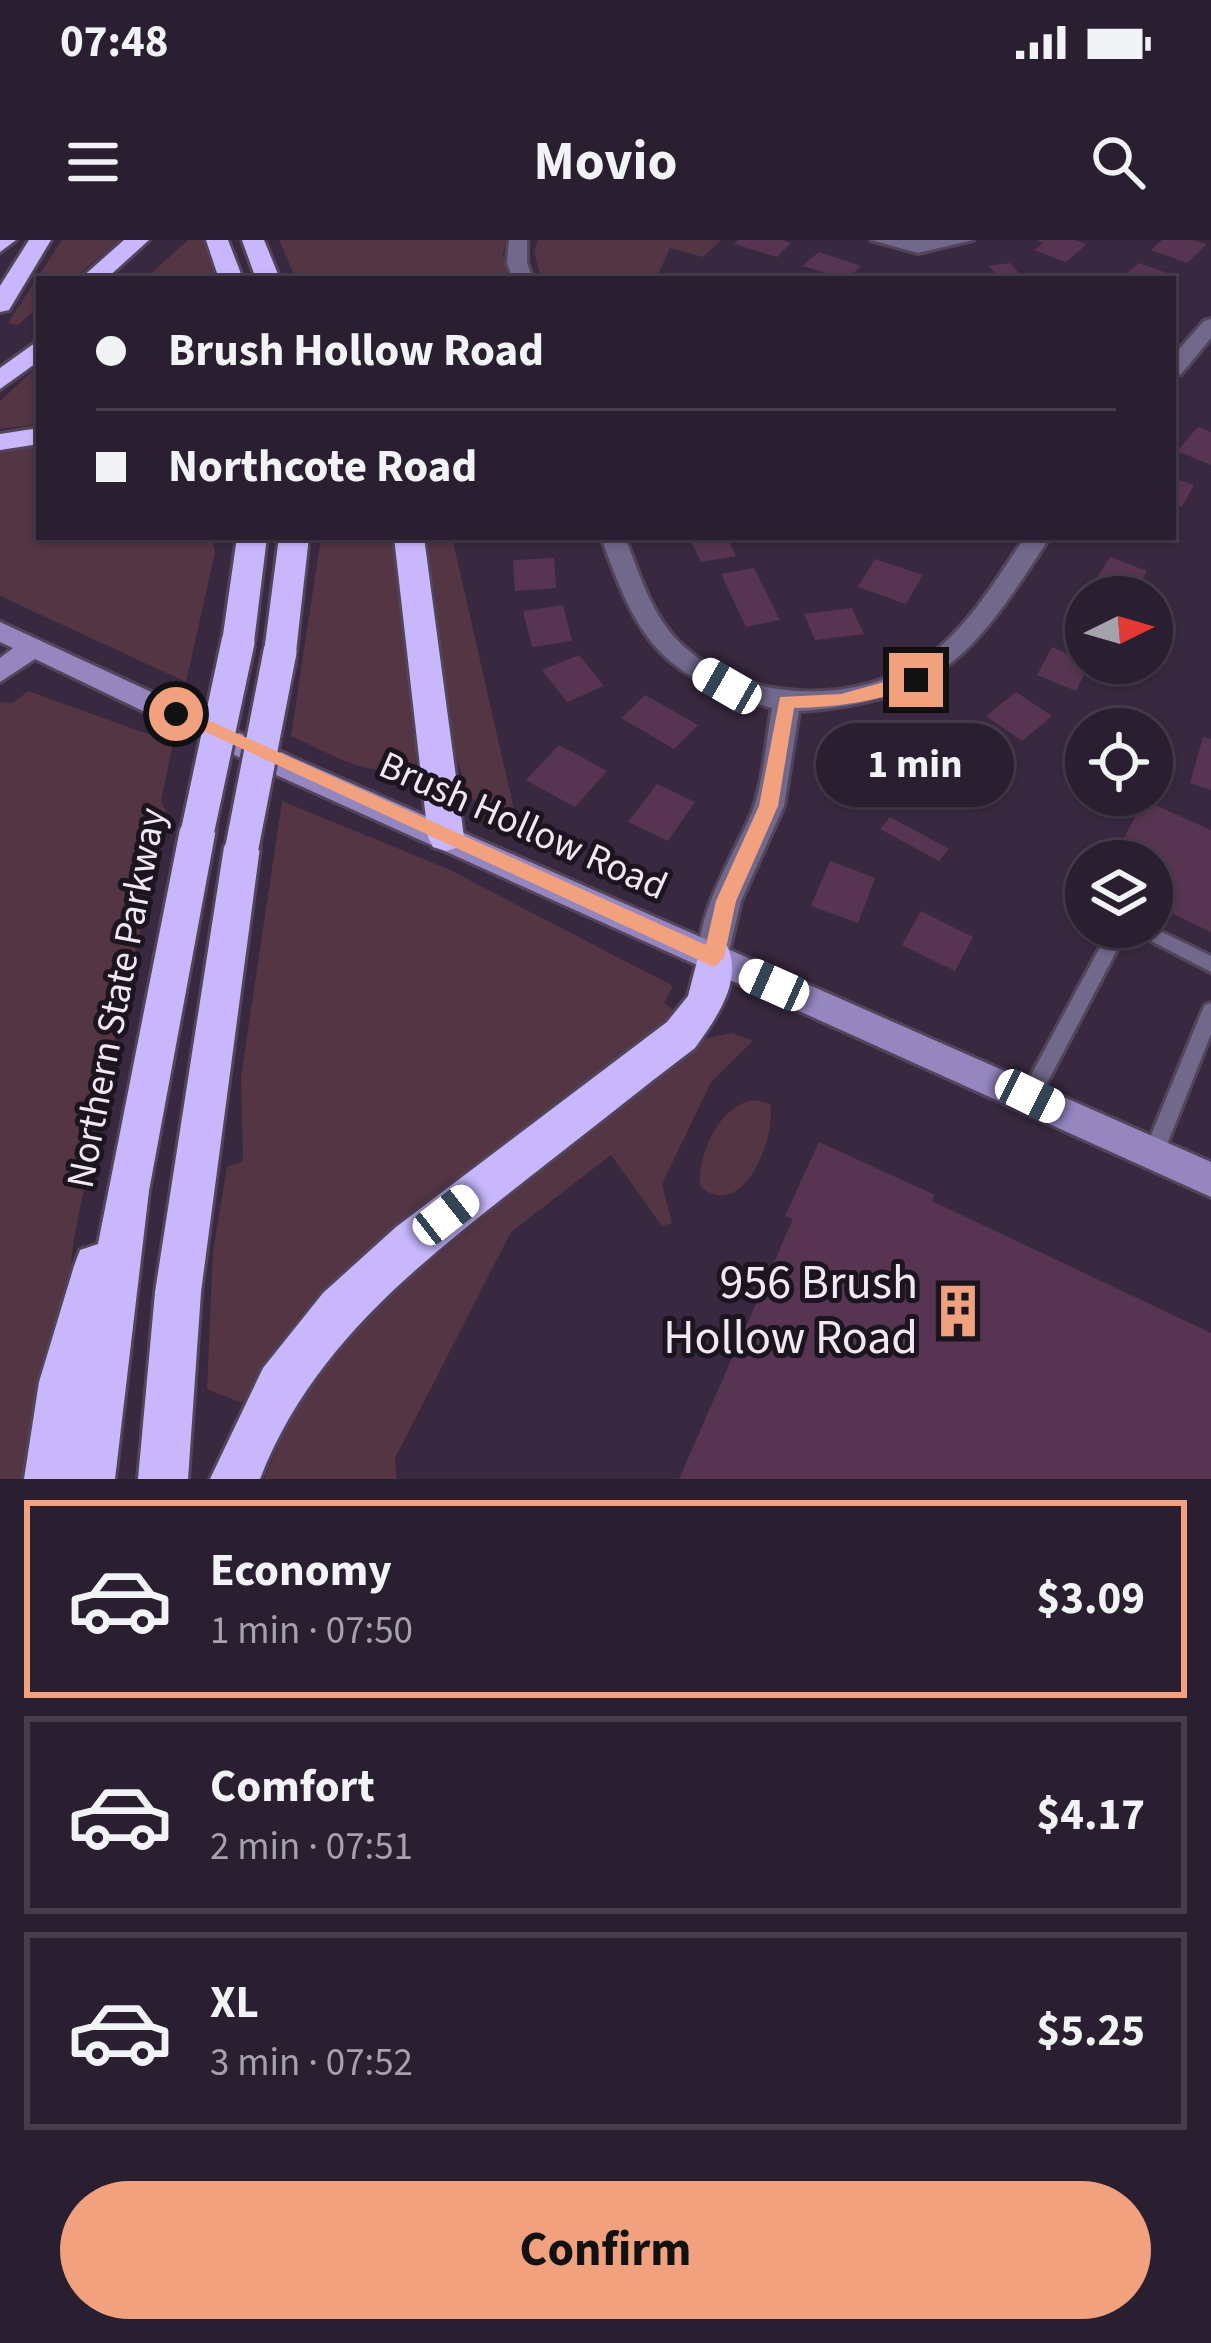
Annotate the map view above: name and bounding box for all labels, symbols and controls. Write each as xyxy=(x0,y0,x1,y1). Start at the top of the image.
text: 07:48 xyxy=(60,10,169,74)
text: Movio xyxy=(534,124,677,201)
icon: menu xyxy=(60,129,126,195)
icon: search xyxy=(1085,129,1151,195)
text: Brush Hollow Road xyxy=(168,319,544,383)
text: Northcote Road xyxy=(168,435,477,499)
north arrow xyxy=(1065,576,1173,684)
map controls xyxy=(1065,576,1173,948)
car xyxy=(687,652,767,720)
route end xyxy=(889,653,943,707)
route start xyxy=(149,687,203,741)
button: locate xyxy=(1065,708,1173,816)
callout: 1 min xyxy=(817,722,1015,806)
street label: Brush Hollow Road xyxy=(370,737,676,915)
text: 1 min xyxy=(868,737,962,793)
street label: Northern State Parkway xyxy=(53,803,181,1193)
button: layers xyxy=(1065,840,1173,948)
car xyxy=(734,954,814,1016)
car xyxy=(990,1064,1070,1128)
car xyxy=(407,1179,485,1251)
place label: 956 Brush Hollow Road xyxy=(663,1249,918,1372)
building icon: 956 Brush Hollow Road xyxy=(929,1282,987,1340)
text: Economy xyxy=(210,1539,392,1603)
icon: car xyxy=(66,1545,174,1653)
text: $3.09 xyxy=(1036,1567,1145,1631)
text: 1 min · 07:50 xyxy=(210,1603,413,1659)
text: Comfort xyxy=(210,1755,375,1819)
icon: car xyxy=(66,1761,174,1869)
text: $4.17 xyxy=(1036,1783,1145,1847)
text: 2 min · 07:51 xyxy=(210,1819,413,1875)
text: XL xyxy=(210,1971,259,2035)
icon: car xyxy=(66,1977,174,2085)
text: $5.25 xyxy=(1036,1999,1145,2063)
text: 3 min · 07:52 xyxy=(210,2035,413,2091)
button: Confirm xyxy=(60,2181,1151,2319)

